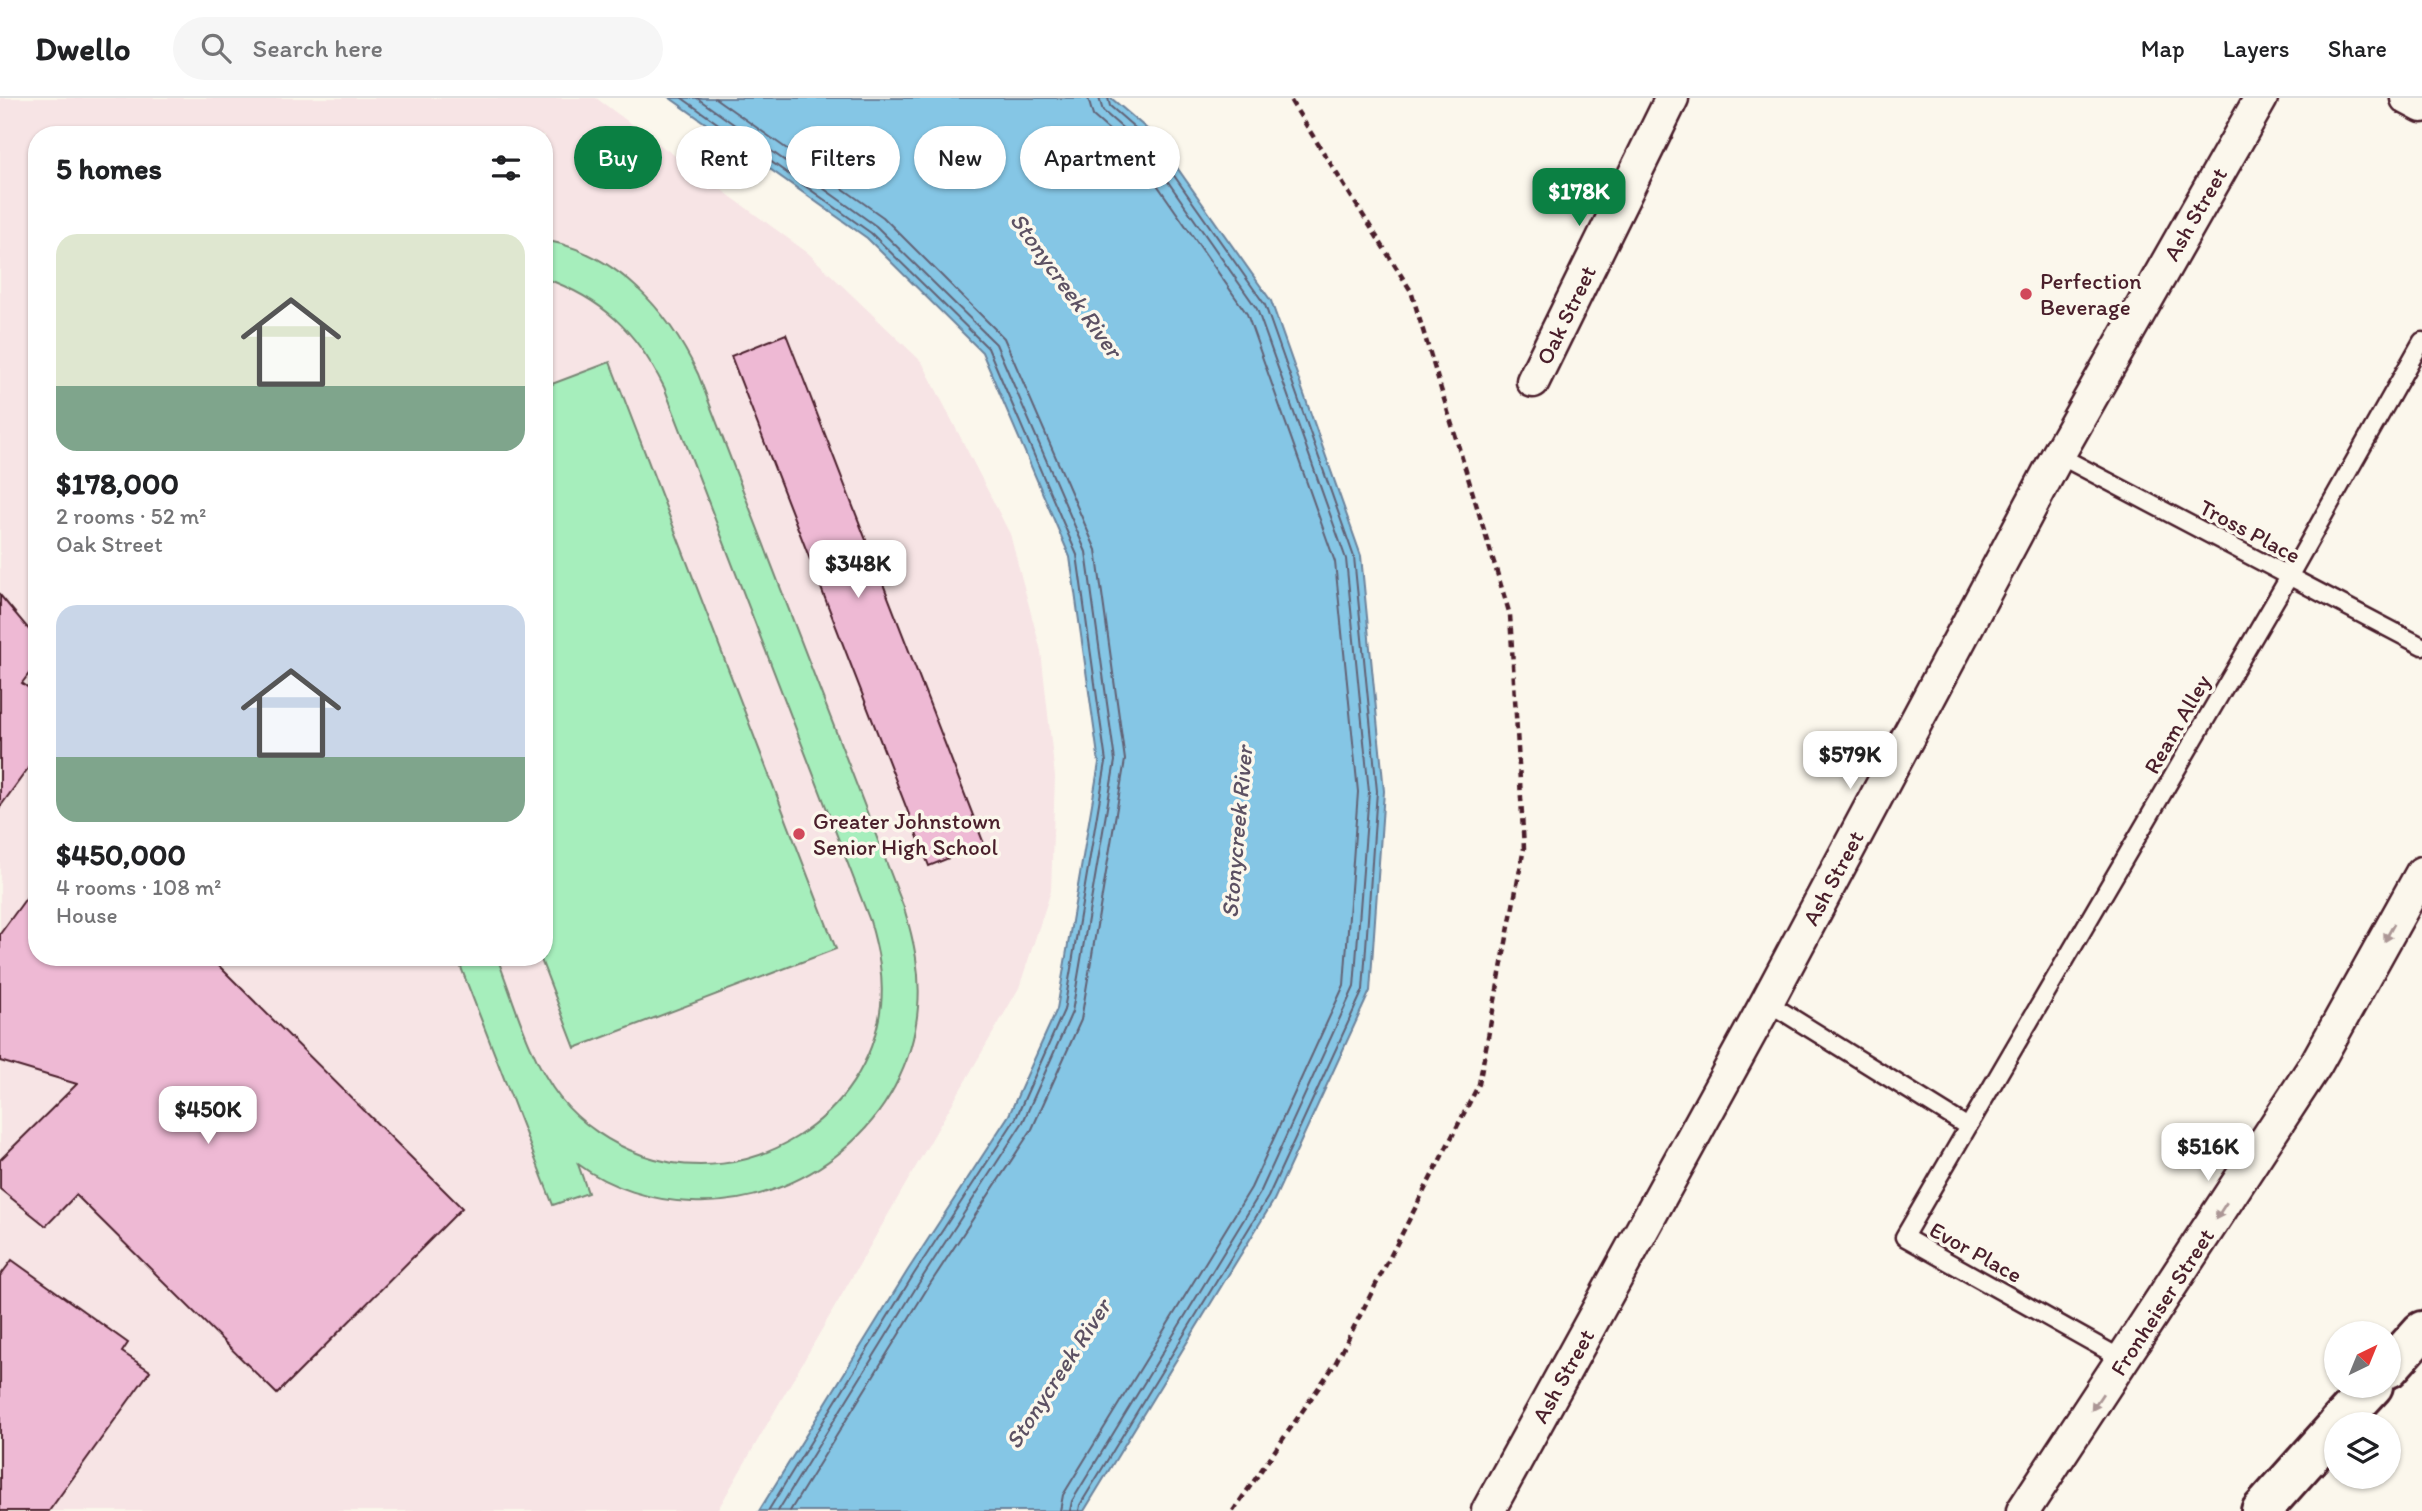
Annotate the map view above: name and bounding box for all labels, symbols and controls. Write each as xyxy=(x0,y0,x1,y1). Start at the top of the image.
search box xyxy=(173,17,663,80)
text: Dwello xyxy=(35,29,131,68)
icon: search xyxy=(197,29,235,67)
text: Search here xyxy=(253,32,383,64)
text: Map xyxy=(2141,34,2185,63)
text: Layers xyxy=(2223,34,2290,63)
text: Share xyxy=(2328,34,2387,63)
chip: Buy xyxy=(574,126,662,189)
chip: Rent xyxy=(676,126,772,189)
chip: Filters xyxy=(786,126,900,189)
chip: New xyxy=(914,126,1006,189)
chip: Apartment xyxy=(1020,126,1180,189)
icon: filters xyxy=(487,149,525,187)
text: 5 homes xyxy=(56,150,162,187)
street label: Ash Street xyxy=(2157,162,2233,266)
pin: $178K xyxy=(1530,169,1628,228)
text: $178K xyxy=(1548,177,1610,205)
water label: Stonycreek River xyxy=(1004,207,1130,365)
street label: Oak Street xyxy=(1530,261,1602,369)
place label: Perfection Beverage xyxy=(2040,267,2141,321)
icon: home xyxy=(228,279,354,405)
marker: Perfection Beverage xyxy=(2018,286,2034,302)
text: $178,000 xyxy=(56,465,179,502)
street label: Tross Place xyxy=(2195,493,2305,569)
text: 2 rooms · 52 m² xyxy=(56,502,206,530)
text: Oak Street xyxy=(56,530,163,558)
pin: $348K xyxy=(809,540,907,600)
text: $348K xyxy=(825,549,891,577)
icon: home xyxy=(228,650,354,776)
street label: Ream Alley xyxy=(2137,669,2217,779)
pin: $579K xyxy=(1801,732,1899,791)
text: $579K xyxy=(1819,740,1881,768)
water label: Stonycreek River xyxy=(1215,742,1259,919)
place label: Greater Johnstown Senior High School xyxy=(813,807,1001,861)
marker: Greater Johnstown Senior High School xyxy=(791,826,807,842)
street label: Ash Street xyxy=(1796,826,1870,930)
text: $450,000 xyxy=(56,836,186,873)
text: 4 rooms · 108 m² xyxy=(56,873,221,901)
text: House xyxy=(56,901,118,929)
one-way arrow xyxy=(2383,923,2395,942)
pin: $450K xyxy=(159,1086,257,1146)
text: $450K xyxy=(175,1095,241,1123)
pin: $516K xyxy=(2159,1124,2257,1183)
text: $516K xyxy=(2177,1132,2239,1160)
one-way arrow xyxy=(2215,1202,2228,1221)
street label: Evor Place xyxy=(1925,1215,2027,1289)
street label: Fronheiser Street xyxy=(2104,1223,2220,1381)
water label: Stonycreek River xyxy=(999,1291,1118,1454)
north arrow xyxy=(2324,1321,2401,1398)
map controls xyxy=(2324,1321,2401,1489)
street label: Ash Street xyxy=(1526,1324,1600,1428)
one-way arrow xyxy=(2090,1392,2103,1412)
button: layers xyxy=(2324,1412,2401,1489)

